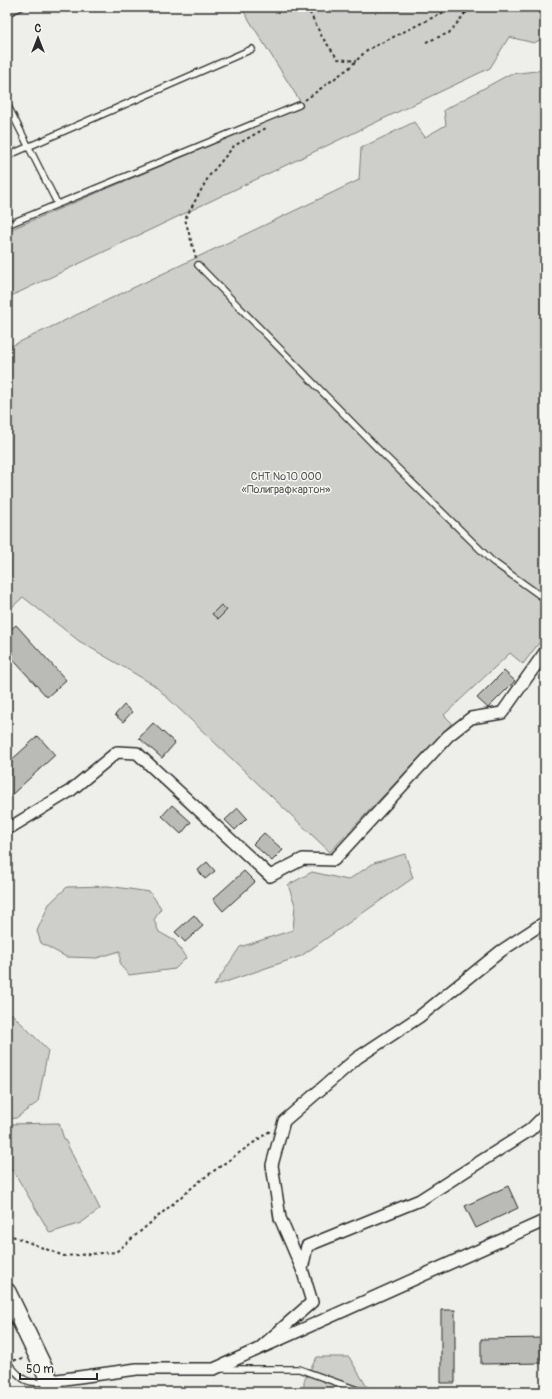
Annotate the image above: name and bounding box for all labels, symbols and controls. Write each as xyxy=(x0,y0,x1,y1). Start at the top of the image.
north arrow xyxy=(18,18,58,58)
text: С xyxy=(35,22,42,35)
park label: СНТ №10 ООО «Полиграфкартон» xyxy=(242,470,331,496)
scale bar xyxy=(20,1355,97,1381)
text: 50 m xyxy=(26,1362,54,1377)

